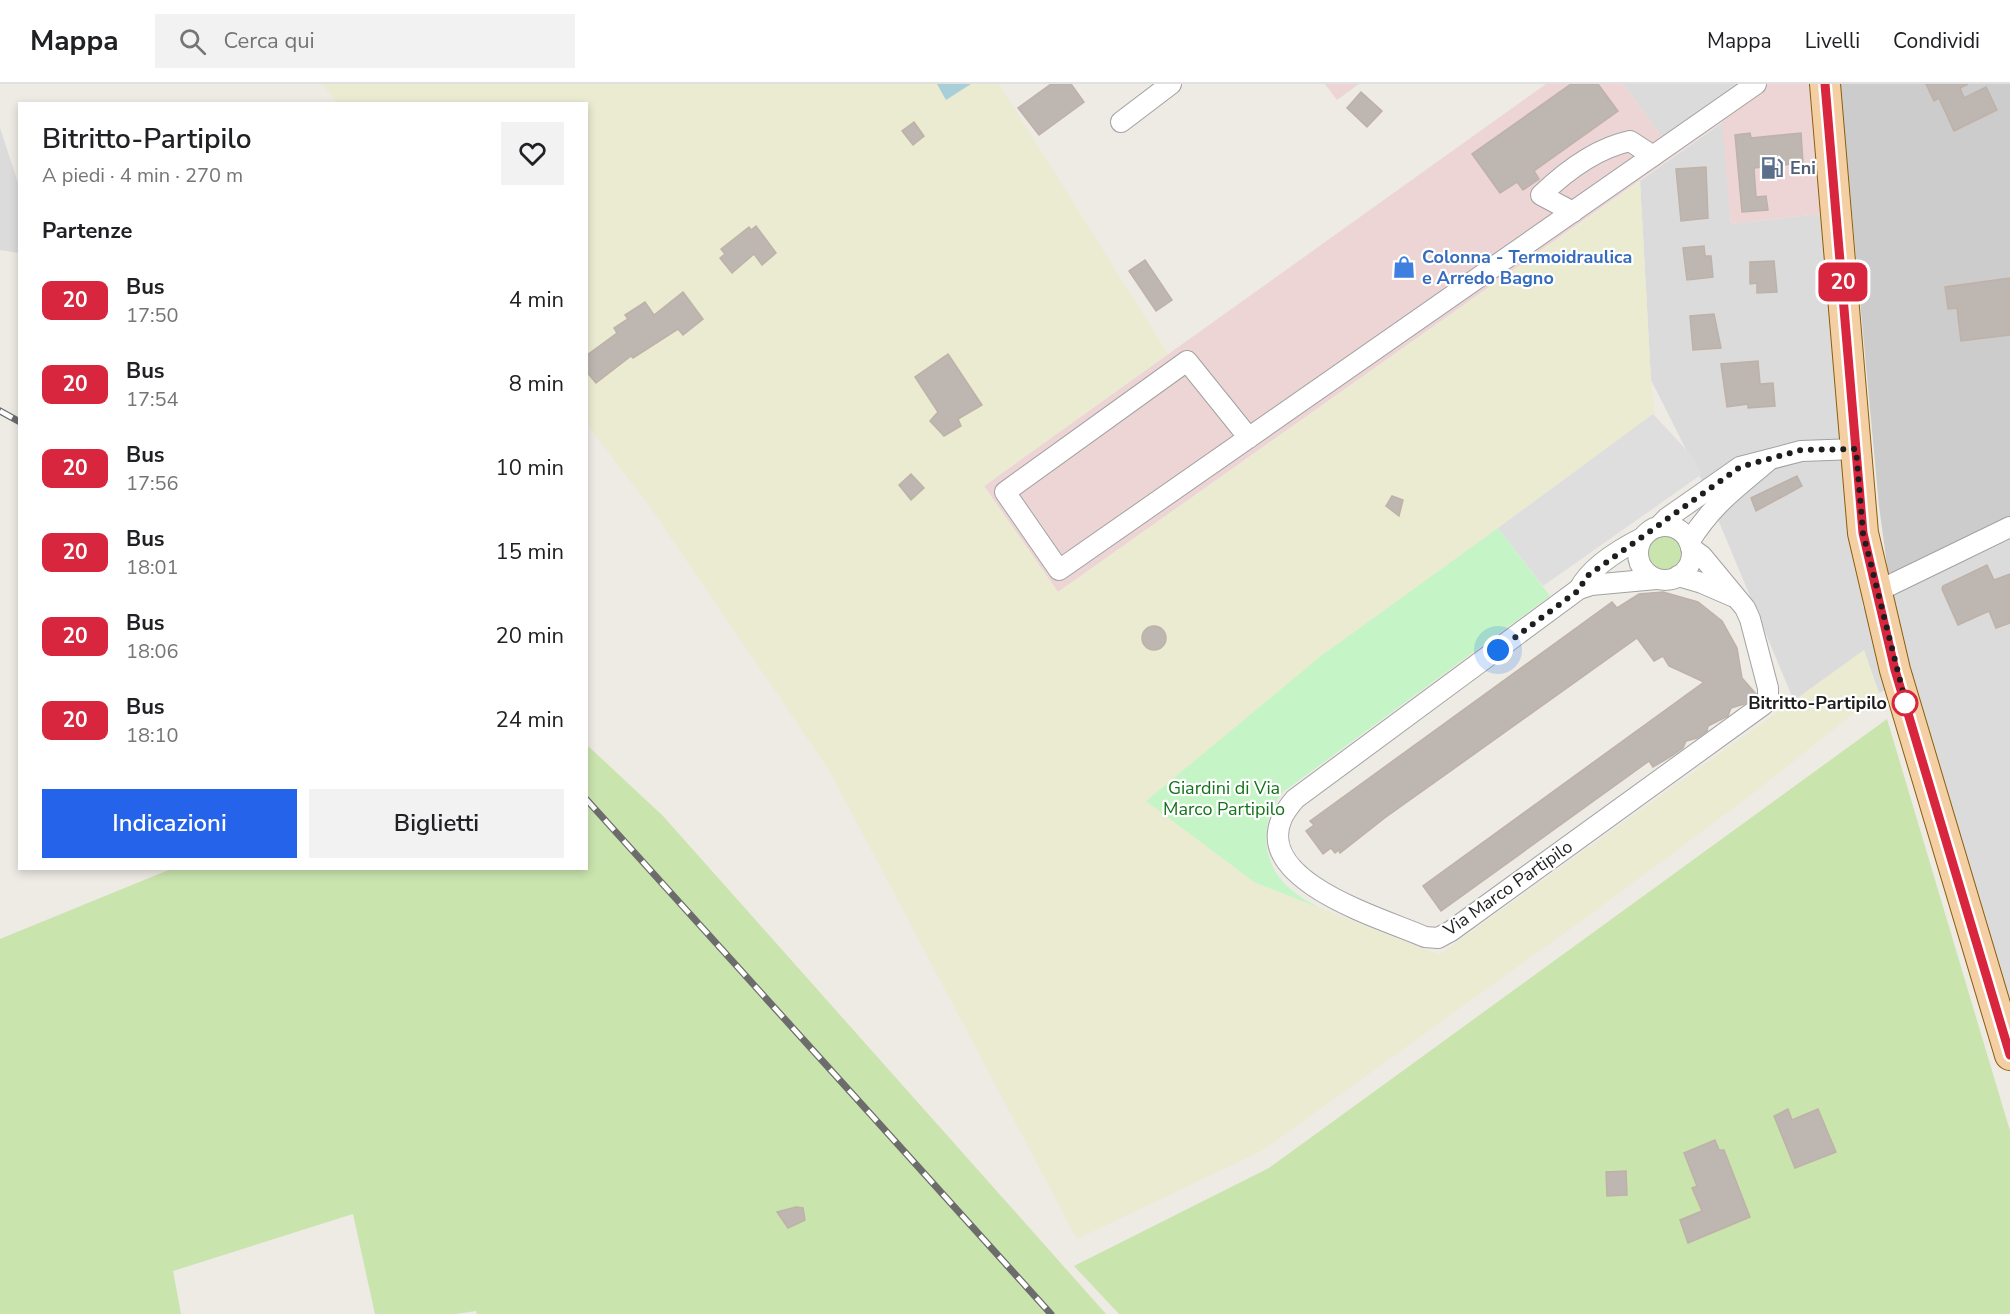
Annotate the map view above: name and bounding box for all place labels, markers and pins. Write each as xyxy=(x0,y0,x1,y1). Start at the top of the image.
fuel station icon: Eni xyxy=(1759,155,1785,181)
place label: Eni xyxy=(1790,156,1816,180)
place label: Colonna - Termoidraulica e Arredo Bagno xyxy=(1422,245,1632,290)
shop icon: Colonna - Termoidraulica e Arredo Bagno xyxy=(1391,254,1417,280)
marker: Bitritto-Partipilo xyxy=(1892,690,1918,716)
place label: Bitritto-Partipilo xyxy=(1748,691,1887,715)

